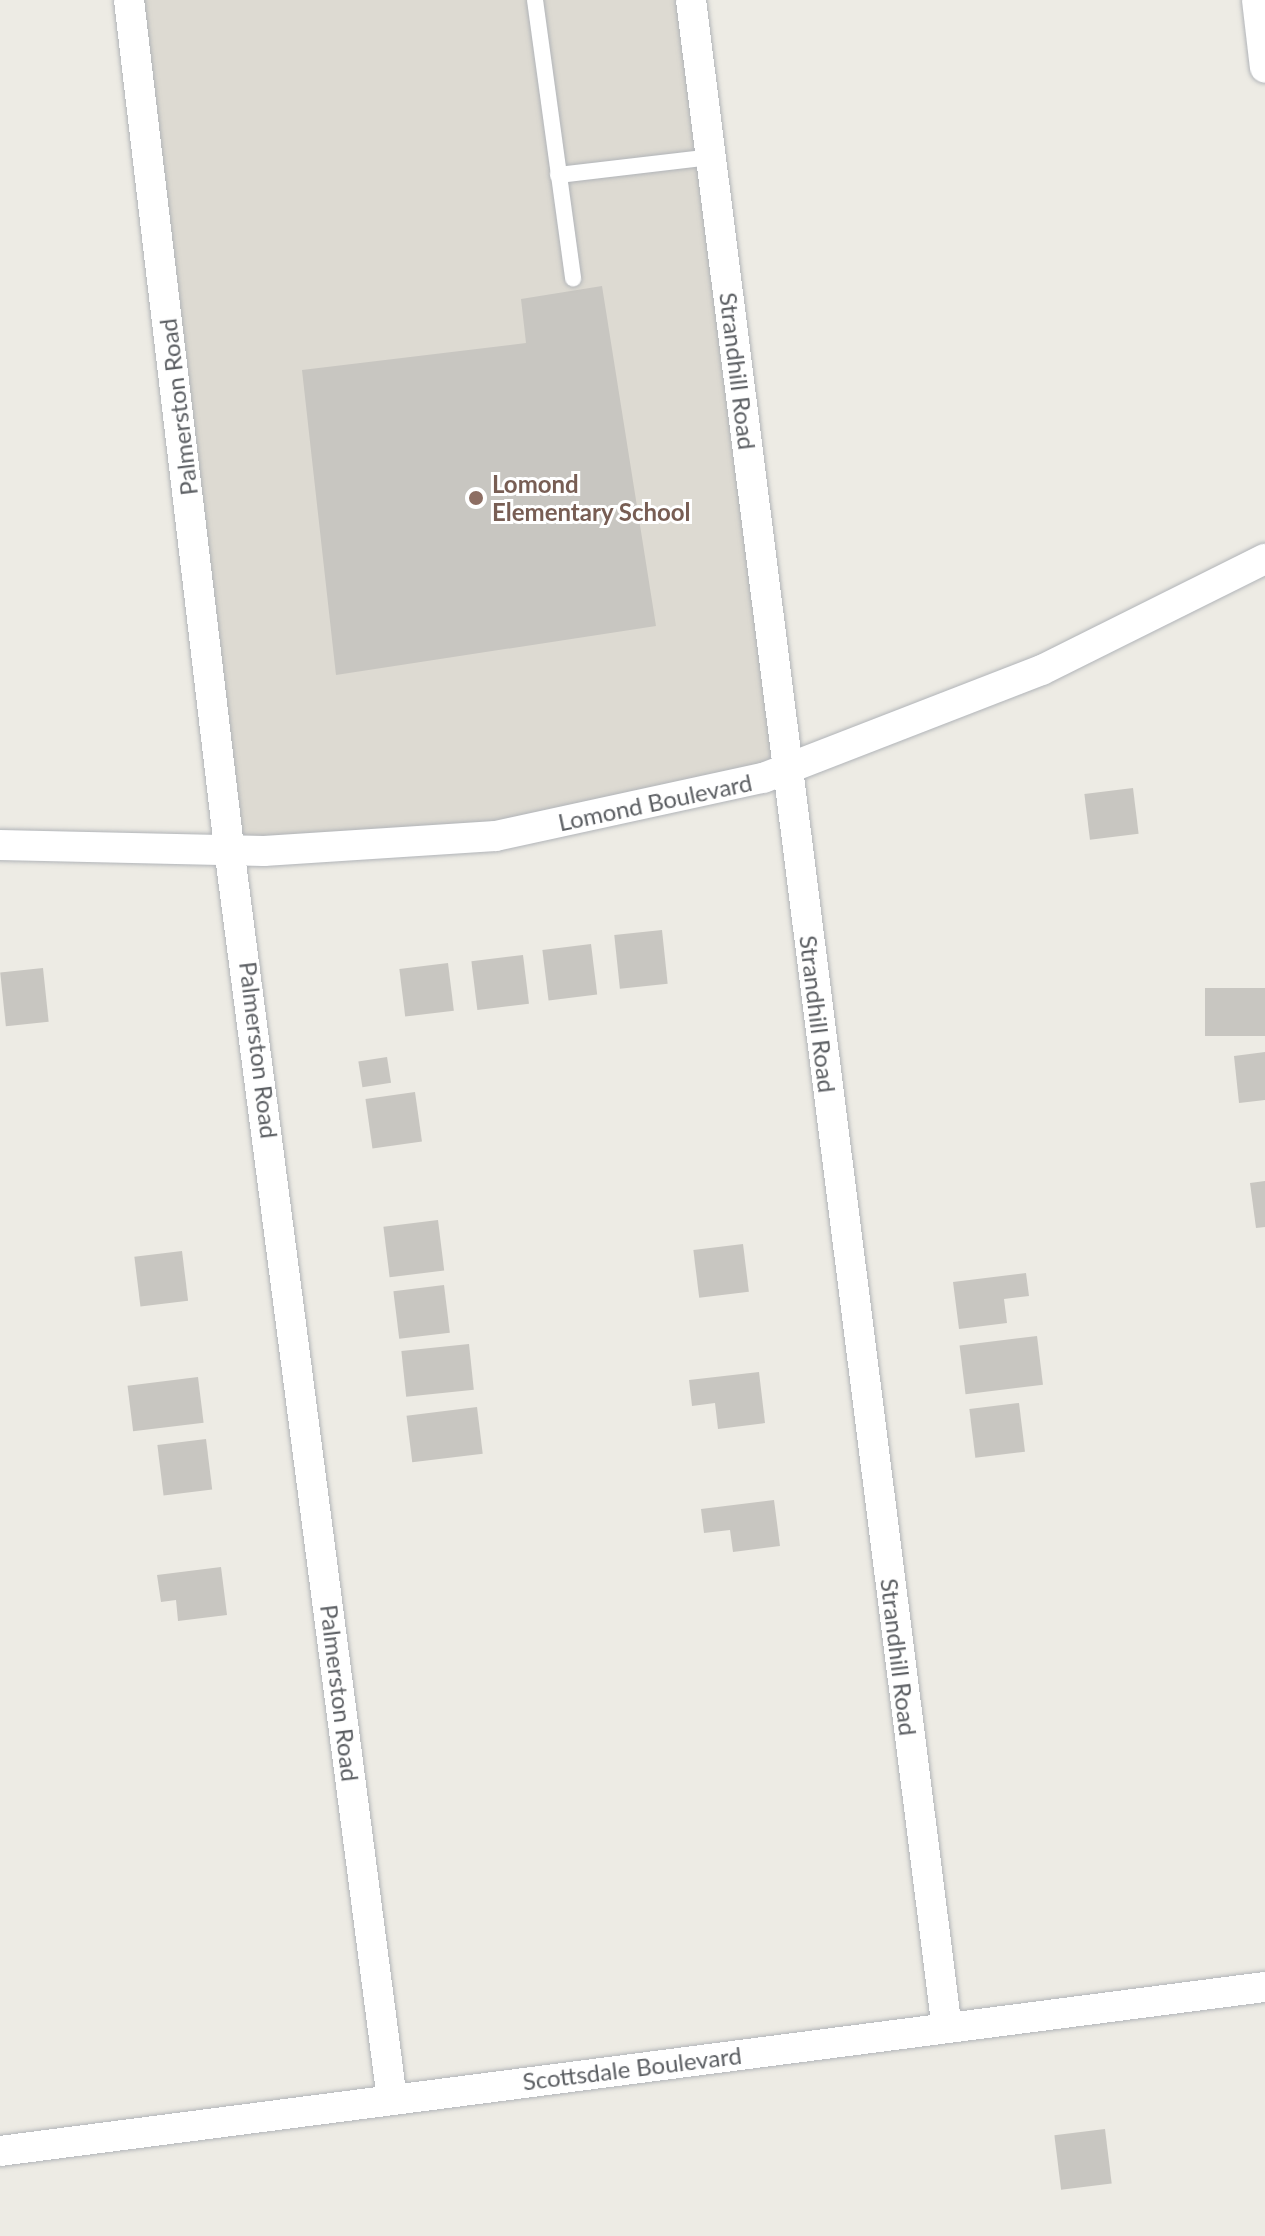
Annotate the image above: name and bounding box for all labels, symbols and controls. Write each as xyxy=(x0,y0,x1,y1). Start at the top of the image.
street label: Strandhill Road xyxy=(714,291,762,451)
street label: Palmerston Road xyxy=(153,317,203,497)
place label: Lomond Elementary School xyxy=(492,470,691,526)
marker: Lomond Elementary School xyxy=(467,489,485,507)
street label: Lomond Boulevard xyxy=(555,767,755,837)
street label: Strandhill Road xyxy=(794,934,842,1094)
street label: Palmerston Road xyxy=(234,960,284,1140)
street label: Strandhill Road xyxy=(875,1577,923,1737)
street label: Palmerston Road xyxy=(315,1603,365,1783)
street label: Scottsdale Boulevard xyxy=(521,2040,743,2096)

